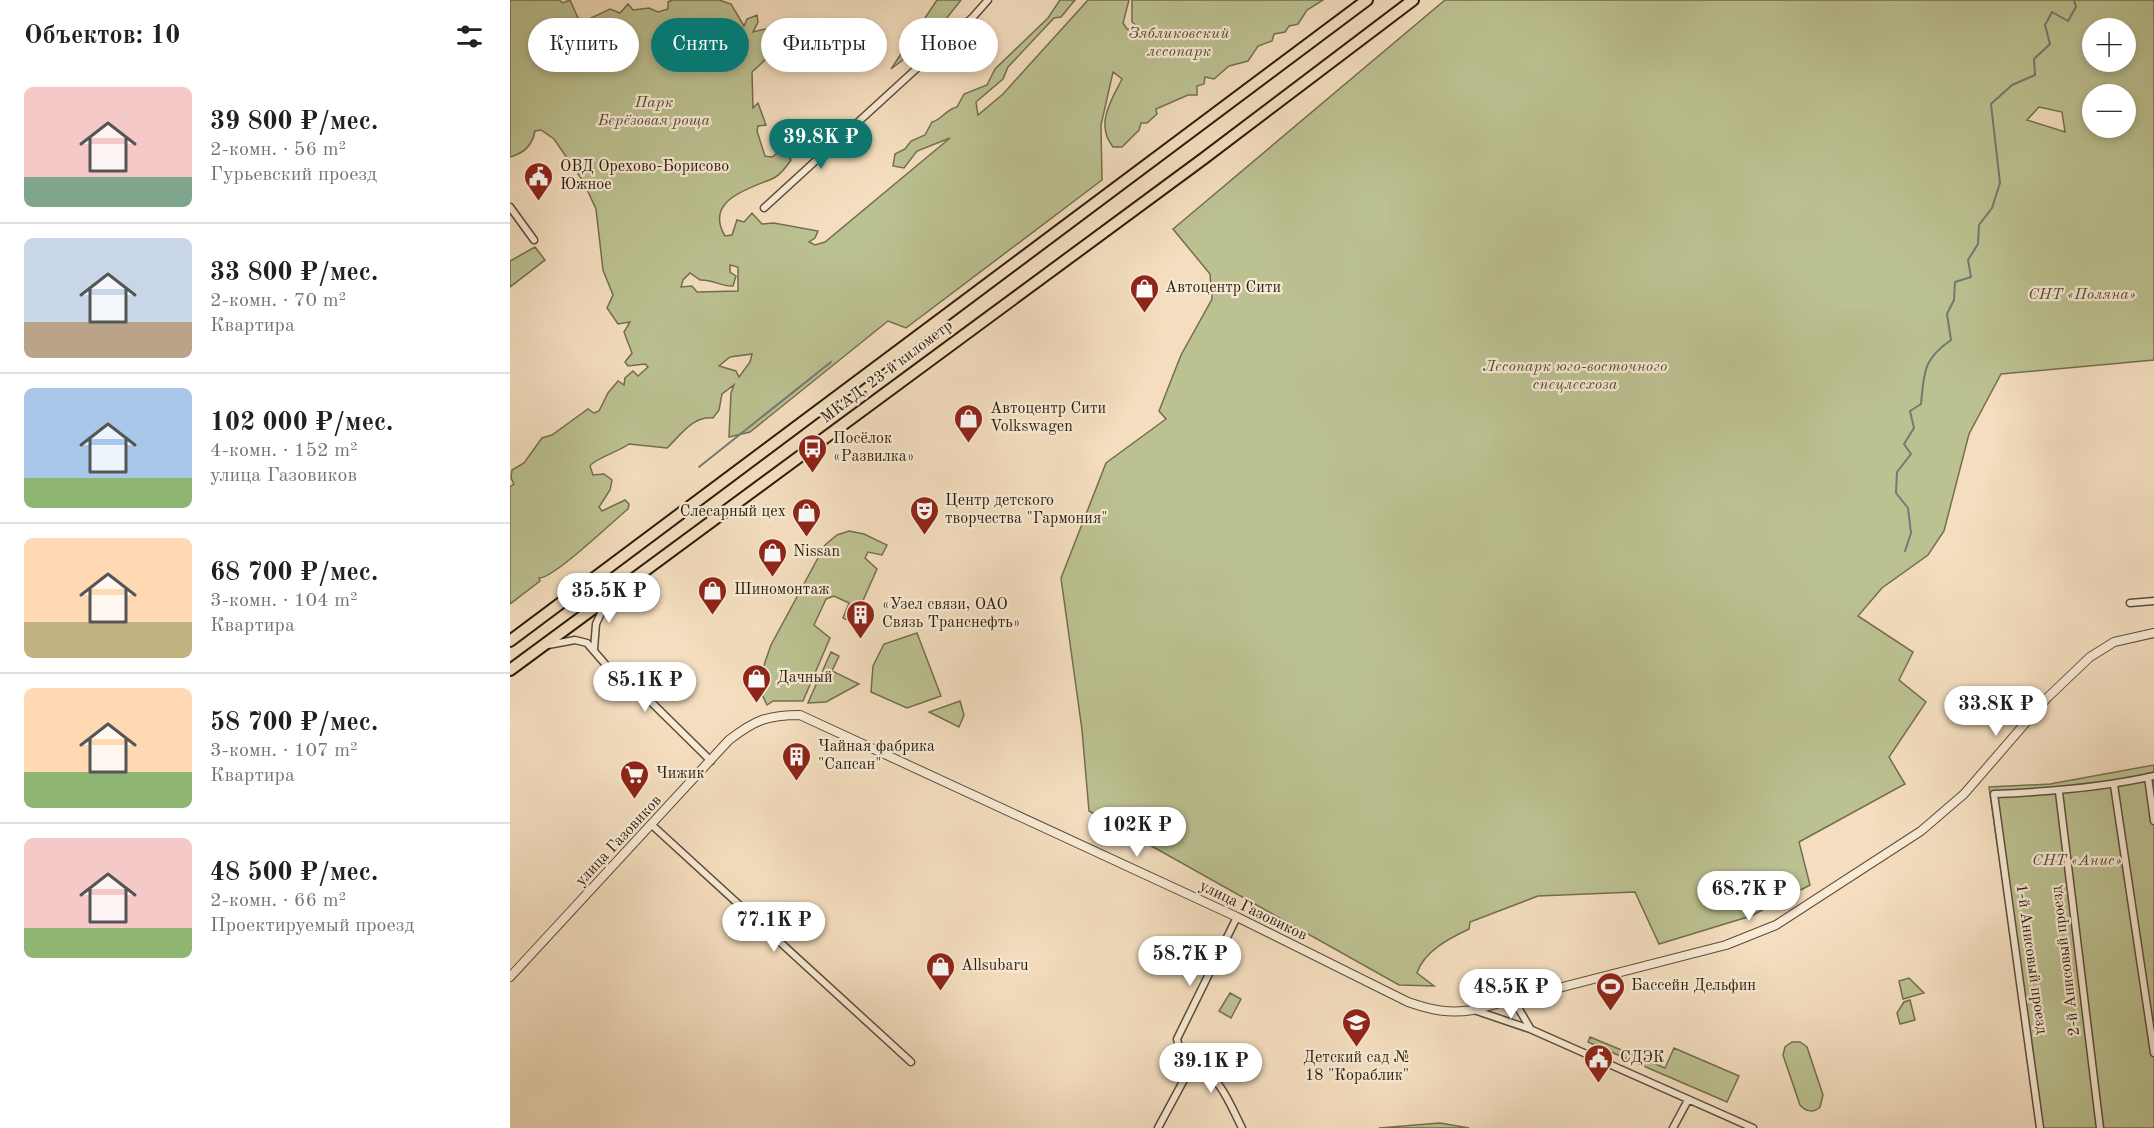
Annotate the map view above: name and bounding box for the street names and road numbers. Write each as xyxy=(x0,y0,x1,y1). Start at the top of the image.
street label: МКАД, 23-й километр xyxy=(818,317,956,427)
street label: улица Газовиков xyxy=(573,793,665,889)
street label: улица Газовиков xyxy=(1197,878,1309,944)
street label: 1-й Анисовый проезд xyxy=(2013,883,2049,1035)
street label: 2-й Анисовый проезд xyxy=(2049,885,2083,1037)

